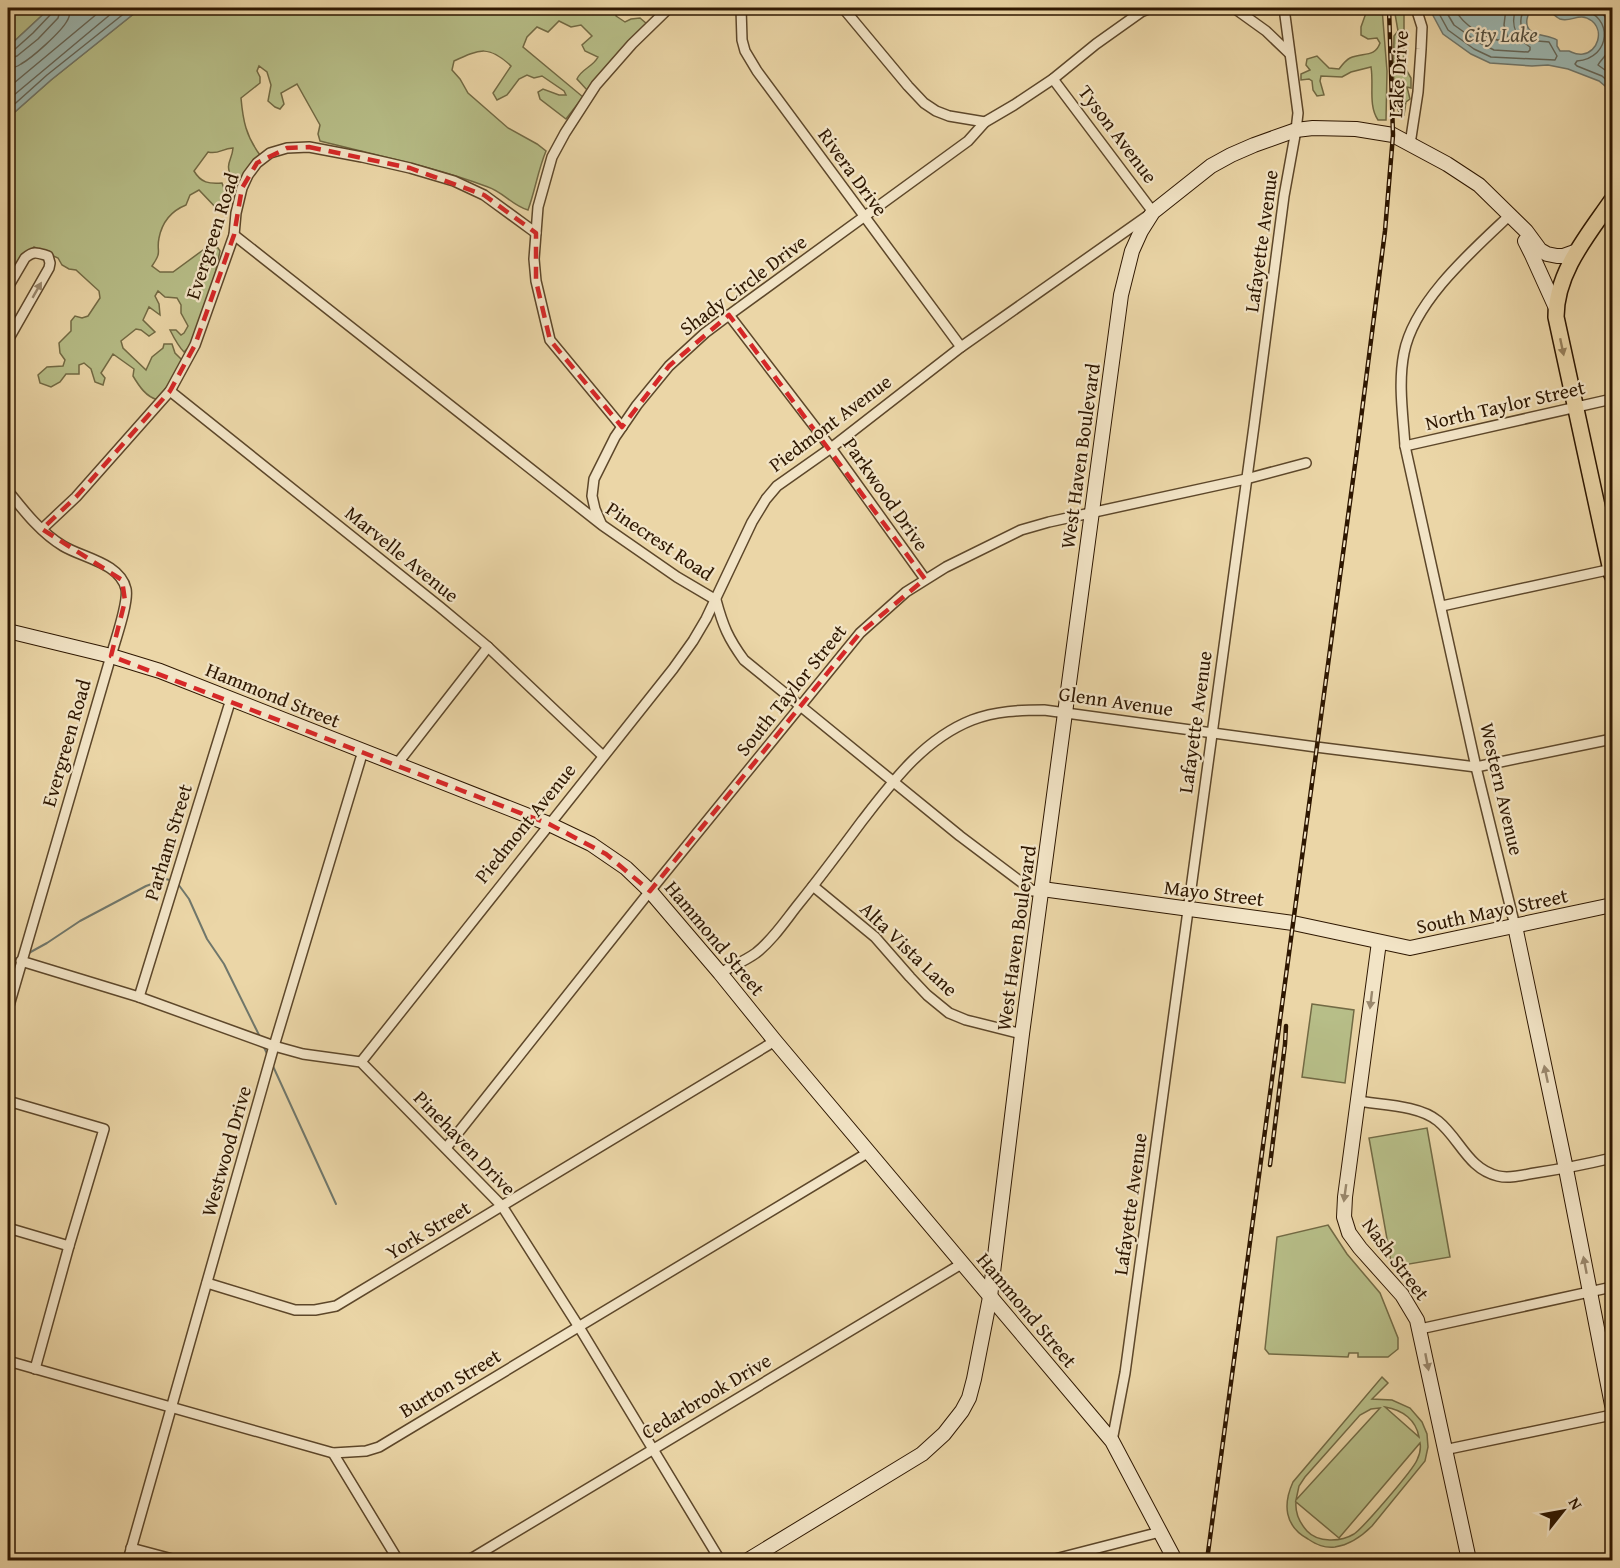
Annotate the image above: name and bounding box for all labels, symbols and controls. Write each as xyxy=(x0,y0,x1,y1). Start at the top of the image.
water label: City Lake xyxy=(1464,19,1538,50)
street label: Lake Drive xyxy=(1380,29,1415,119)
street label: Tyson Avenue xyxy=(1072,78,1165,189)
street label: Rivera Drive xyxy=(811,122,895,222)
street label: Lafayette Avenue xyxy=(1236,168,1285,314)
street label: Evergreen Road xyxy=(177,169,246,303)
street label: Shady Circle Drive xyxy=(673,227,812,342)
one-way arrow xyxy=(32,281,42,298)
one-way arrow xyxy=(1558,337,1568,356)
street label: West Haven Boulevard xyxy=(1052,361,1107,551)
street label: Piedmont Avenue xyxy=(762,367,897,478)
street label: North Taylor Street xyxy=(1422,372,1588,437)
street label: Parkwood Drive xyxy=(836,431,936,556)
street label: Pinecrest Road xyxy=(601,494,720,588)
street label: Marvelle Avenue xyxy=(339,498,466,609)
street label: South Taylor Street xyxy=(728,617,853,762)
street label: Lafayette Avenue xyxy=(1170,649,1219,795)
street label: Hammond Street xyxy=(202,654,345,735)
street label: Evergreen Road xyxy=(33,675,98,810)
street label: Glenn Avenue xyxy=(1057,678,1175,723)
street label: Western Avenue xyxy=(1473,720,1532,858)
street label: Piedmont Avenue xyxy=(467,756,582,889)
street label: Parham Street xyxy=(136,780,199,904)
street label: West Haven Boulevard xyxy=(988,843,1043,1033)
street label: Mayo Street xyxy=(1162,872,1266,913)
street label: Hammond Street xyxy=(658,874,772,1002)
street label: South Mayo Street xyxy=(1414,880,1570,941)
street label: Alta Vista Lane xyxy=(854,894,965,1003)
one-way arrow xyxy=(1367,990,1376,1009)
one-way arrow xyxy=(1541,1065,1550,1084)
street label: Westwood Drive xyxy=(193,1082,258,1220)
street label: Pinehaven Drive xyxy=(407,1083,523,1202)
street label: Lafayette Avenue xyxy=(1105,1131,1154,1277)
one-way arrow xyxy=(1341,1184,1350,1203)
street label: York Street xyxy=(380,1193,476,1266)
street label: Nash Street xyxy=(1356,1211,1437,1306)
street label: Hammond Street xyxy=(970,1246,1084,1374)
one-way arrow xyxy=(1580,1256,1589,1275)
street label: Burton Street xyxy=(393,1341,506,1424)
street label: Cedarbrook Drive xyxy=(635,1345,776,1446)
one-way arrow xyxy=(1422,1353,1432,1371)
north arrow xyxy=(1533,1481,1593,1541)
text: N xyxy=(1563,1493,1589,1514)

